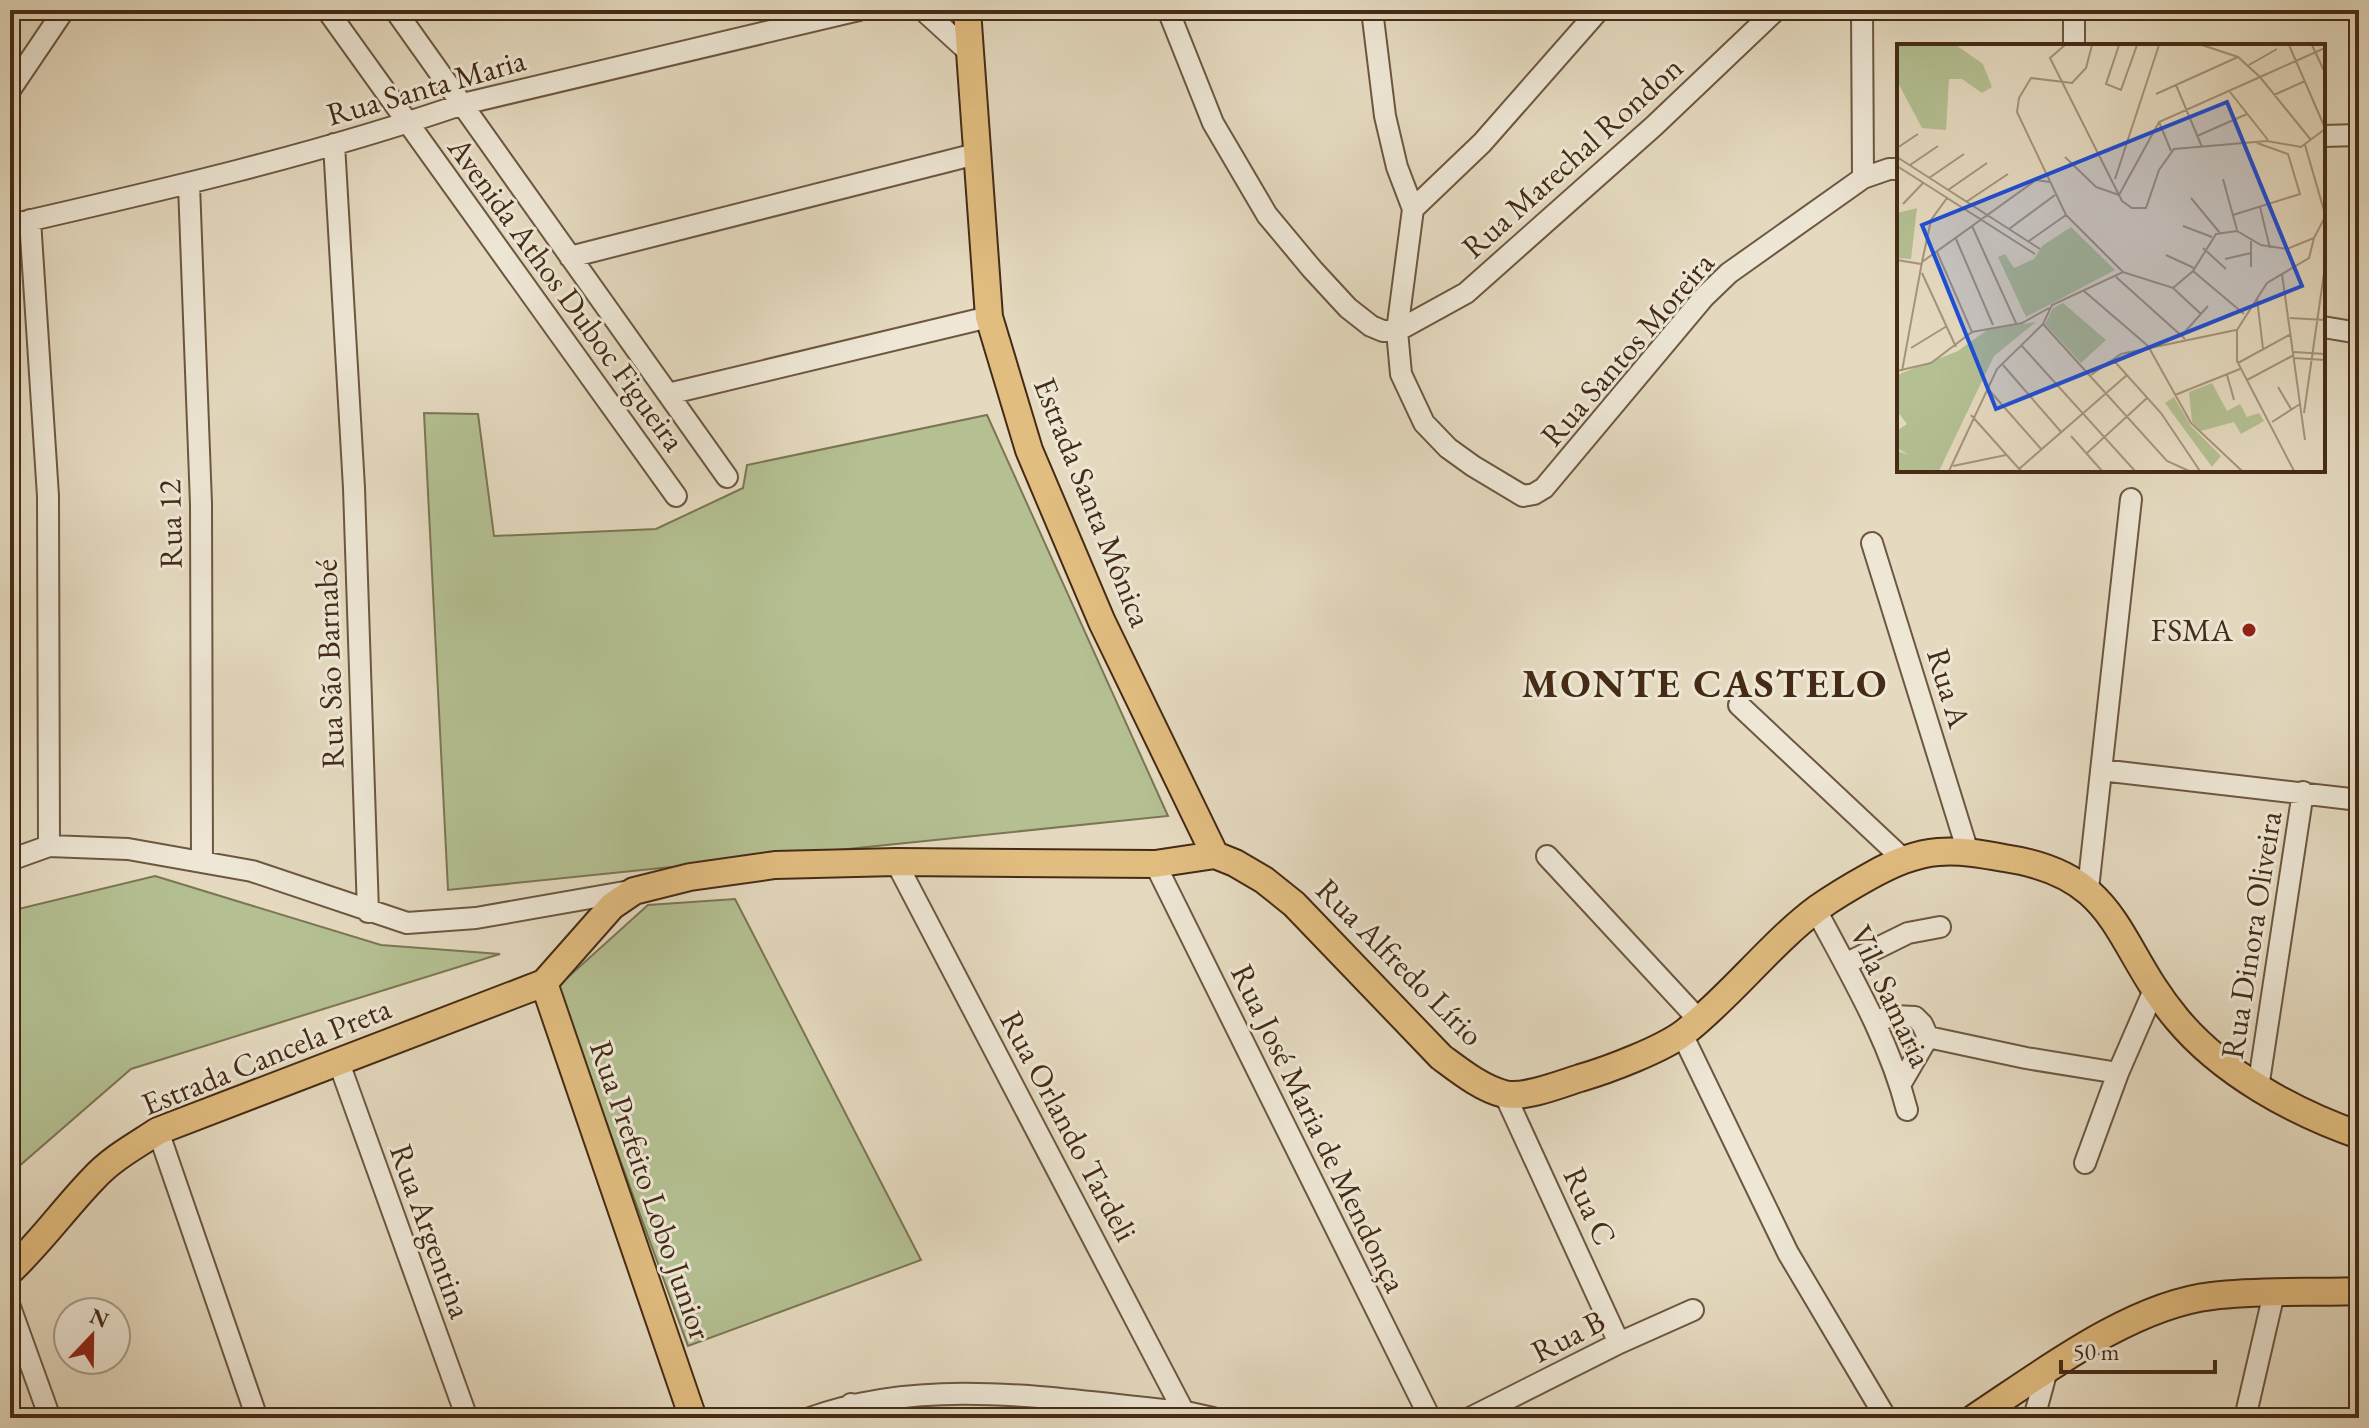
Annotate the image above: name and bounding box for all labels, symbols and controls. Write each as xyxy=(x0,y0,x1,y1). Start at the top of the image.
street label: Rua Santa Maria xyxy=(322,39,530,135)
inset map xyxy=(1897,44,2325,472)
street label: Rua Marechal Rondon xyxy=(1453,46,1691,267)
street label: Avenida Athos Duboc Figueira xyxy=(438,128,695,460)
street label: Rua Santos Moreira xyxy=(1531,243,1723,455)
street label: Estrada Santa Mônica xyxy=(1024,371,1162,633)
street label: Rua 12 xyxy=(148,478,192,569)
street label: Rua São Barnabé xyxy=(304,559,354,769)
place label: FSMA xyxy=(2151,609,2234,651)
marker: FSMA xyxy=(2240,621,2258,639)
street label: Rua A xyxy=(1917,643,1981,734)
district label: MONTE CASTELO xyxy=(1522,657,1888,709)
street label: Rua Dinora Oliveira xyxy=(2211,808,2291,1062)
street label: Rua Alfredo Lírio xyxy=(1307,869,1493,1055)
street label: Vila Samaria xyxy=(1840,918,1942,1074)
street label: Rua José Maria de Mendonça xyxy=(1221,957,1417,1299)
street label: Estrada Cancela Preta xyxy=(135,987,397,1125)
street label: Rua Orlando Tardeli xyxy=(990,1003,1148,1249)
street label: Rua Prefeito Lobo Junior xyxy=(580,1035,722,1346)
street label: Rua Argentina xyxy=(380,1138,482,1324)
street label: Rua C xyxy=(1554,1160,1626,1252)
north arrow xyxy=(52,1296,132,1376)
street label: Rua B xyxy=(1524,1300,1612,1372)
text: N xyxy=(86,1301,113,1335)
scale bar xyxy=(2061,1324,2215,1374)
text: 50 m xyxy=(2073,1336,2120,1367)

